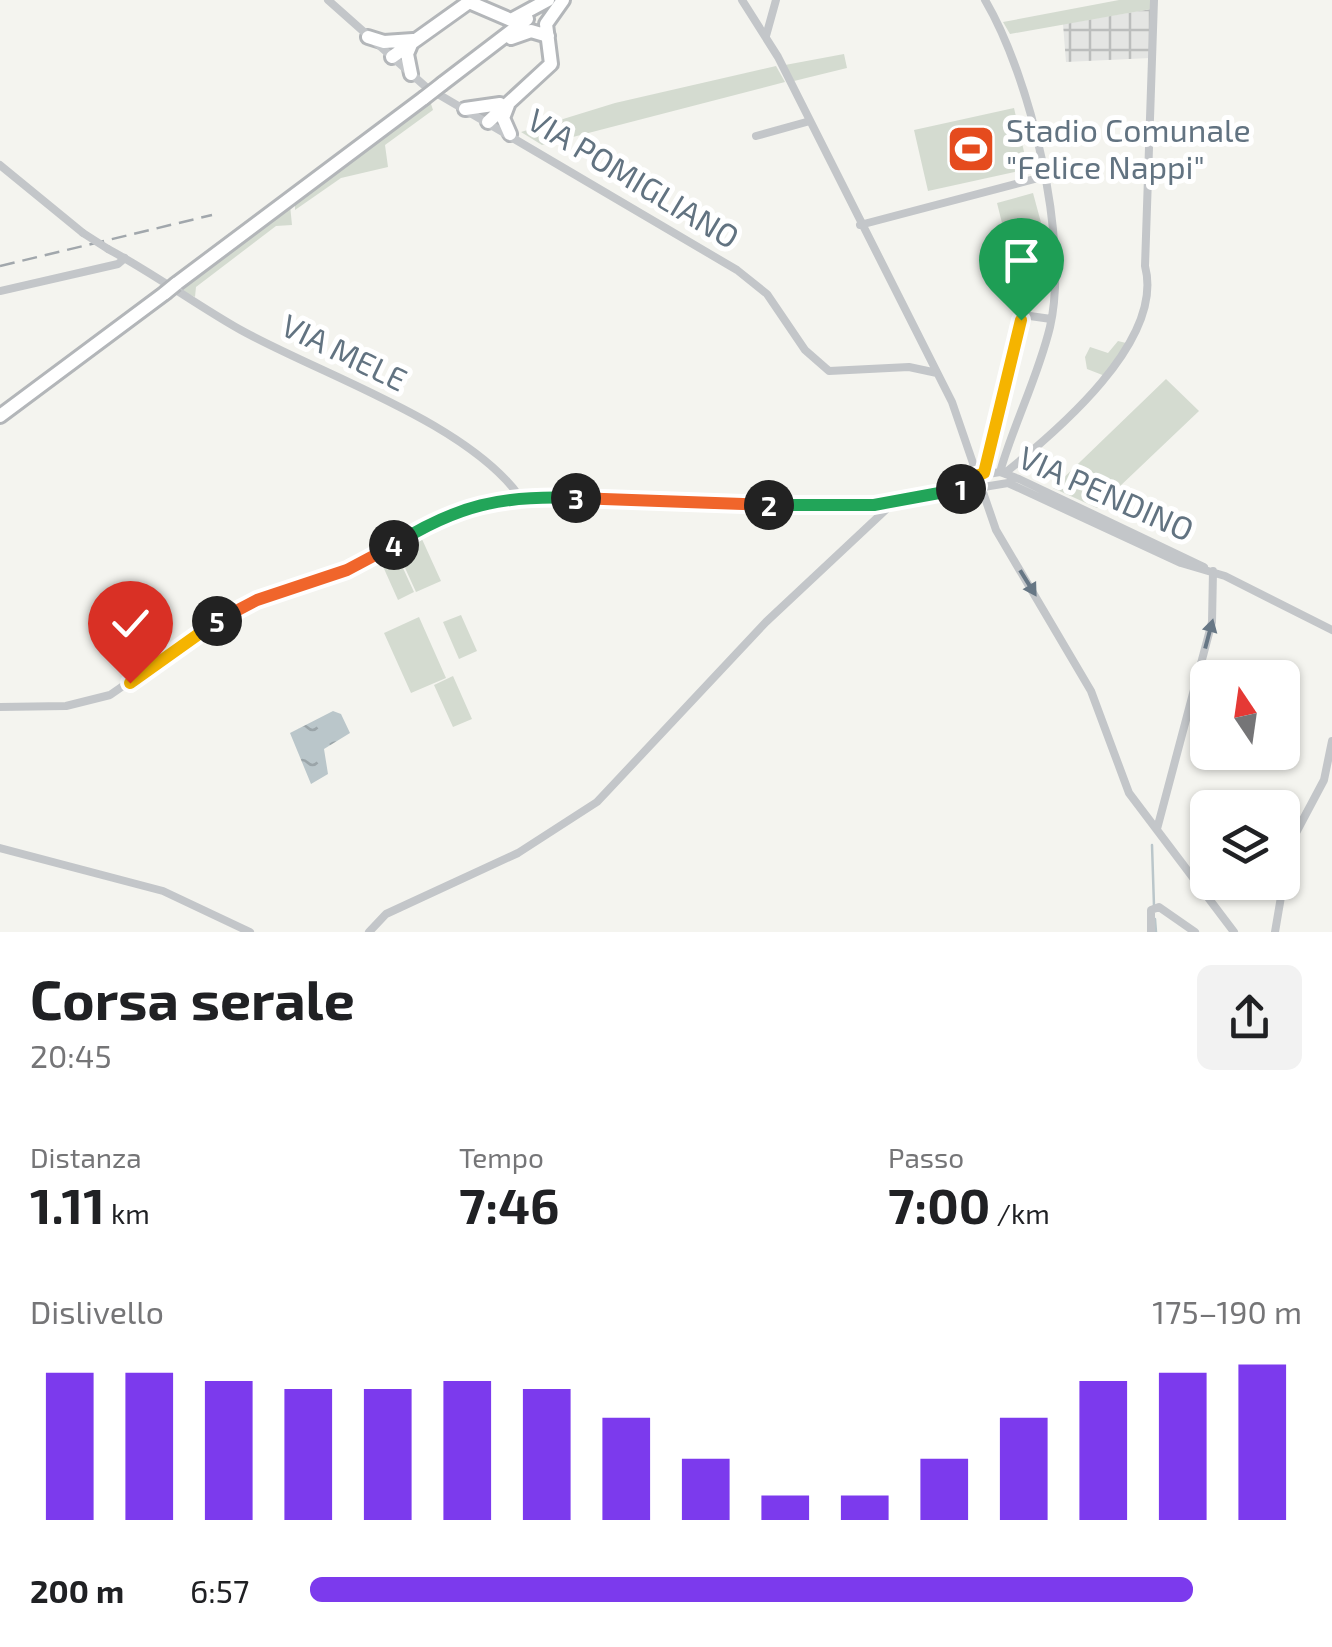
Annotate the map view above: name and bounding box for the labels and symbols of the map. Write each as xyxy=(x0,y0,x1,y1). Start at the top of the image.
street label: VIA POMIGLIANO xyxy=(522,99,747,255)
place label: Stadio Comunale "Felice Nappi" xyxy=(1006,110,1251,185)
sports icon: Stadio Comunale "Felice Nappi" xyxy=(945,123,997,175)
pin xyxy=(979,218,1064,321)
street label: VIA MELE xyxy=(276,305,414,398)
street label: VIA PENDINO xyxy=(1014,437,1200,548)
pin: 1 xyxy=(936,464,986,514)
pin: 3 xyxy=(551,473,601,523)
pin: 2 xyxy=(744,480,794,530)
pin: 4 xyxy=(369,520,419,570)
one-way arrow xyxy=(1019,569,1037,597)
pin xyxy=(88,581,173,684)
pin: 5 xyxy=(192,596,242,646)
one-way arrow xyxy=(1201,618,1217,649)
north arrow xyxy=(1190,660,1300,770)

